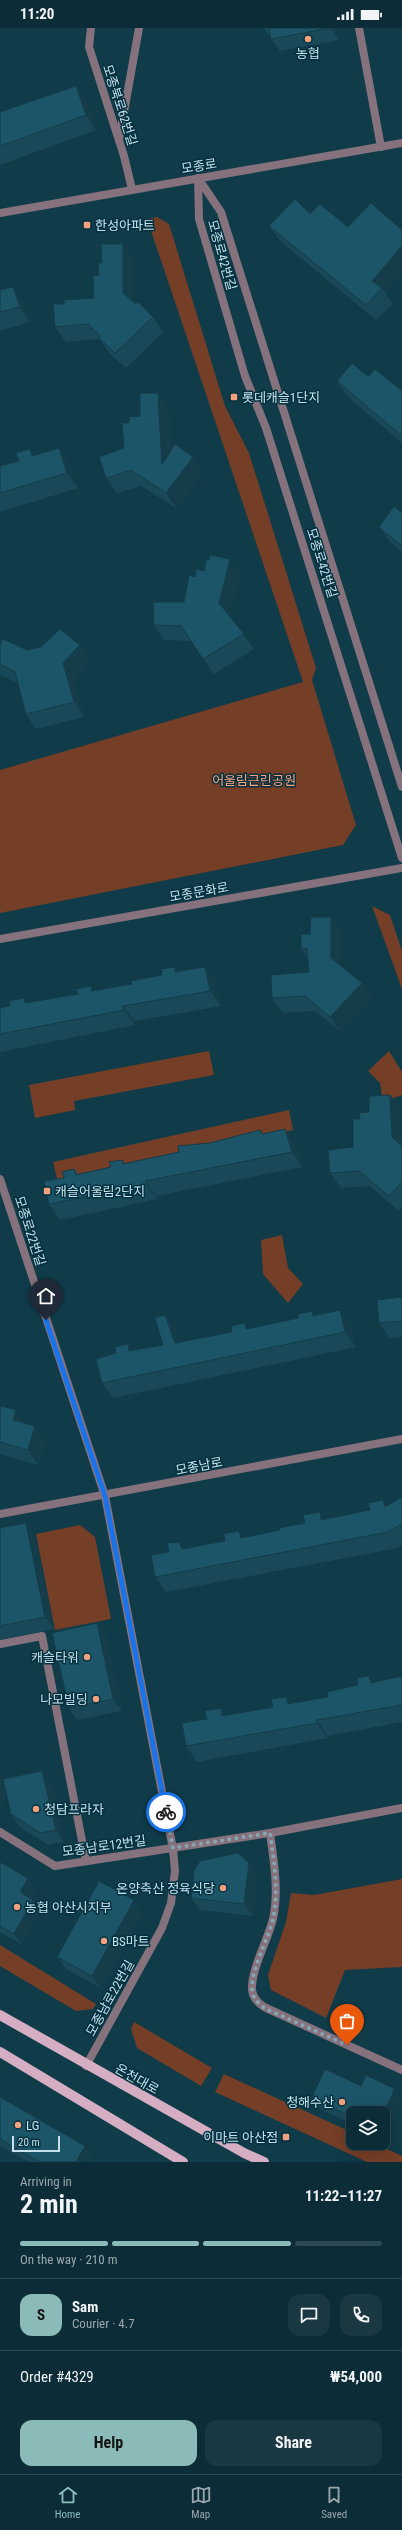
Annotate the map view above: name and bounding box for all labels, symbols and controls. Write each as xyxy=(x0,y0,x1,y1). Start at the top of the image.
text: 11:20 xyxy=(20,5,54,23)
marker: 농협 xyxy=(303,34,313,44)
place label: 농협 xyxy=(296,46,320,61)
street label: 모종북로62번길 xyxy=(100,62,140,148)
street label: 모종로 xyxy=(180,156,218,176)
place label: 한성아파트 xyxy=(95,218,155,233)
street label: 모종로42번길 xyxy=(205,218,239,292)
marker: 한성아파트 xyxy=(82,220,92,230)
place label: 롯데캐슬1단지 xyxy=(242,390,320,405)
marker: 롯데캐슬1단지 xyxy=(229,392,239,402)
street label: 모종로42번길 xyxy=(304,526,340,600)
park label: 어울림근린공원 xyxy=(212,773,296,788)
street label: 모종문화로 xyxy=(168,879,230,905)
place label: 캐슬어울림2단지 xyxy=(55,1184,145,1199)
marker: 캐슬어울림2단지 xyxy=(42,1186,52,1196)
street label: 모종로22번길 xyxy=(12,1194,48,1268)
pin xyxy=(29,1279,63,1320)
icon: home xyxy=(35,1285,57,1307)
street label: 모종남로 xyxy=(174,1454,224,1478)
place label: 캐슬타워 xyxy=(31,1650,79,1665)
marker: 캐슬타워 xyxy=(82,1652,92,1662)
place label: 나모빌딩 xyxy=(40,1692,88,1707)
marker: 나모빌딩 xyxy=(91,1694,101,1704)
courier xyxy=(146,1792,186,1832)
icon: bike xyxy=(155,1801,177,1823)
place label: 청담프라자 xyxy=(44,1802,104,1817)
marker: 청담프라자 xyxy=(31,1804,41,1814)
street label: 모종남로12번길 xyxy=(61,1833,147,1859)
place label: 온양축산 정육식당 xyxy=(116,1881,215,1896)
marker: 온양축산 정육식당 xyxy=(218,1883,228,1893)
place label: 농협 아산시지부 xyxy=(25,1900,112,1915)
marker: 농협 아산시지부 xyxy=(12,1902,22,1912)
place label: BS마트 xyxy=(112,1934,150,1949)
marker: BS마트 xyxy=(99,1936,109,1946)
street label: 모종남로22번길 xyxy=(83,1957,137,2039)
pin xyxy=(330,2004,364,2045)
icon: bag xyxy=(336,2010,358,2032)
street label: 온천대로 xyxy=(112,2061,162,2097)
place label: 청해수산 xyxy=(286,2095,334,2110)
marker: 청해수산 xyxy=(337,2097,347,2107)
map controls xyxy=(346,2106,390,2150)
button: layers xyxy=(346,2106,390,2150)
place label: LG xyxy=(26,2118,39,2133)
marker: LG xyxy=(13,2120,23,2130)
place label: 이마트 아산점 xyxy=(203,2130,278,2145)
marker: 이마트 아산점 xyxy=(281,2132,291,2142)
scale bar xyxy=(12,2134,60,2153)
text: 20 m xyxy=(18,2136,40,2149)
text: Arriving in xyxy=(20,2174,72,2189)
text: 11:22–11:27 xyxy=(305,2187,382,2205)
text: 2 min xyxy=(20,2189,78,2219)
text: On the way · 210 m xyxy=(20,2252,117,2267)
button: chat xyxy=(288,2294,330,2336)
button: phone xyxy=(340,2294,382,2336)
text: Sam xyxy=(72,2298,98,2316)
text: S xyxy=(37,2306,45,2324)
text: Courier · 4.7 xyxy=(72,2316,135,2331)
text: Order #4329 xyxy=(20,2368,94,2386)
text: ₩54,000 xyxy=(330,2368,382,2386)
button: Help xyxy=(20,2420,197,2466)
button: Share xyxy=(205,2420,382,2466)
tab: Home xyxy=(55,2484,80,2521)
tab: Map xyxy=(190,2484,212,2521)
tab: Saved xyxy=(321,2484,347,2521)

